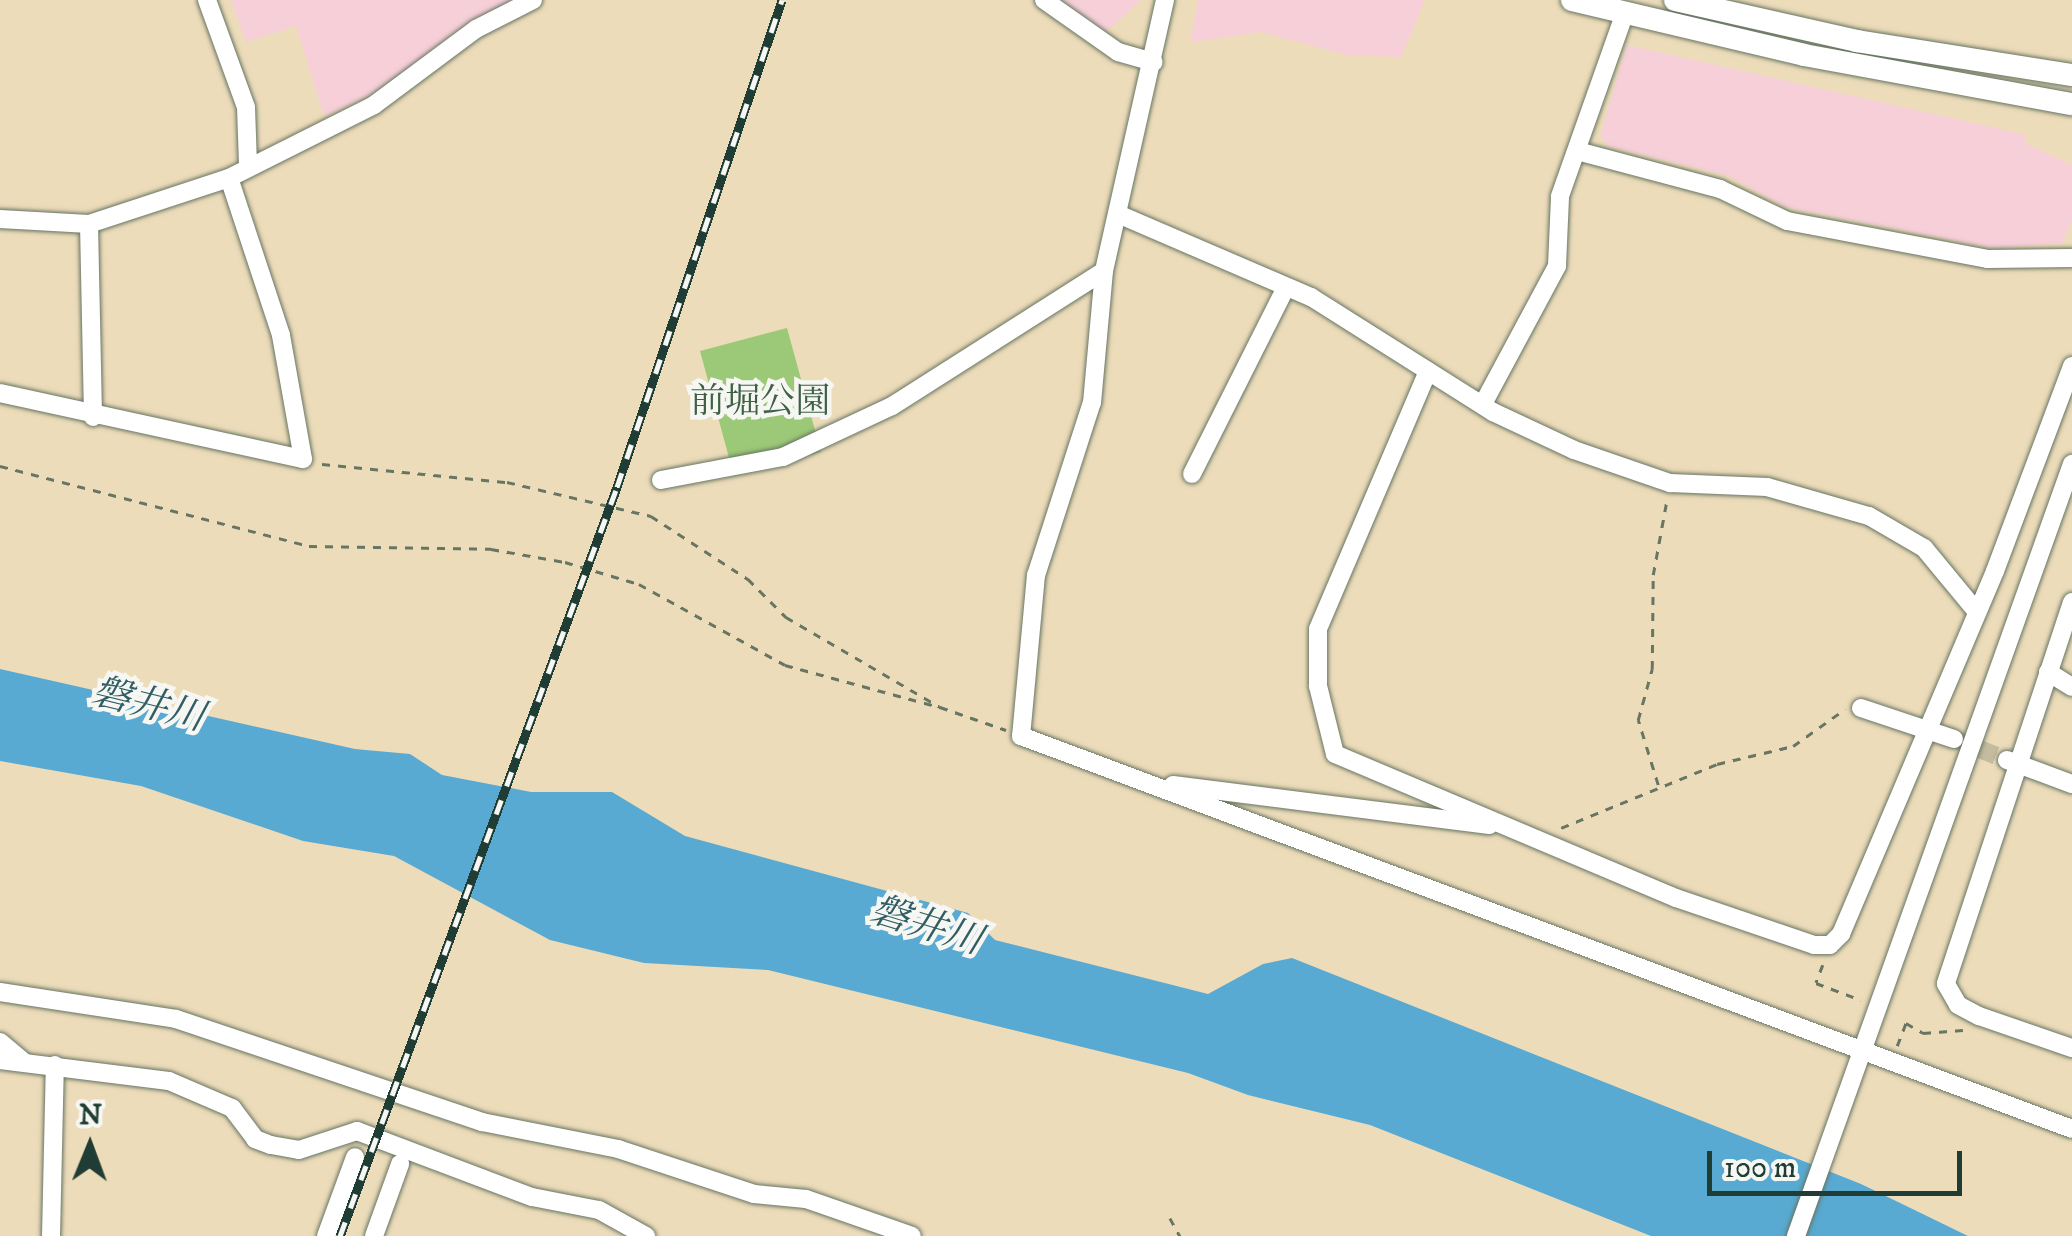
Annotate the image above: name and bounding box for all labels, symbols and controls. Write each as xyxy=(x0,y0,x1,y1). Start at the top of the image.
park label: 前堀公園 xyxy=(690,381,830,423)
water label: 磐井川 xyxy=(87,670,209,742)
water label: 磐井川 xyxy=(865,889,987,965)
north arrow xyxy=(40,1096,140,1196)
text: N xyxy=(79,1098,102,1133)
scale bar xyxy=(1712,1131,1967,1193)
text: 100 m xyxy=(1724,1150,1796,1187)

